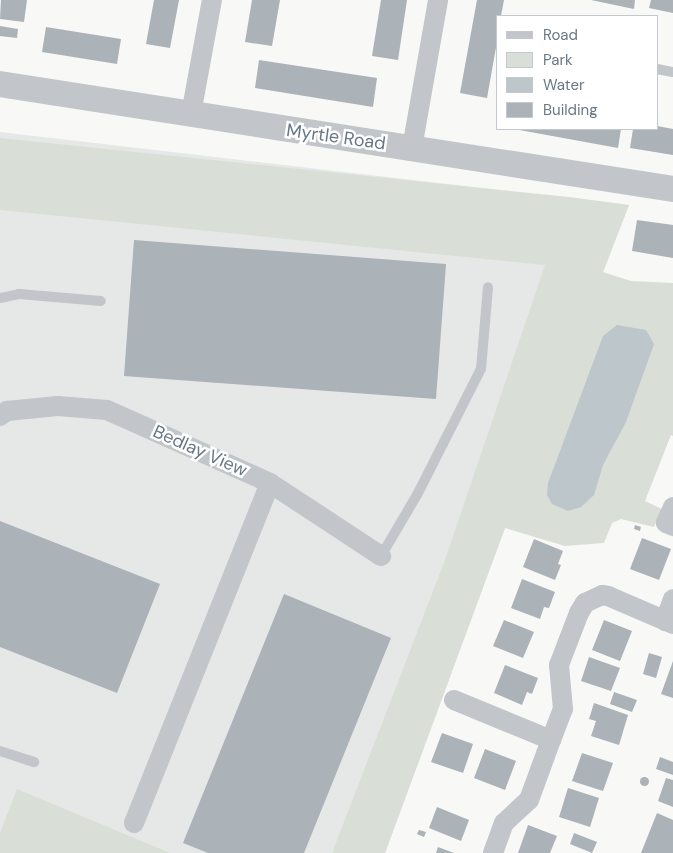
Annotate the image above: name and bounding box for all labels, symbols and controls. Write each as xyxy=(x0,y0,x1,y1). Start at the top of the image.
legend xyxy=(496,15,658,130)
text: Road xyxy=(543,25,578,45)
text: Park xyxy=(543,50,573,70)
text: Water xyxy=(543,75,584,95)
text: Building xyxy=(543,100,598,120)
street label: Myrtle Road xyxy=(285,119,387,155)
street label: Bedlay View xyxy=(150,421,250,481)

